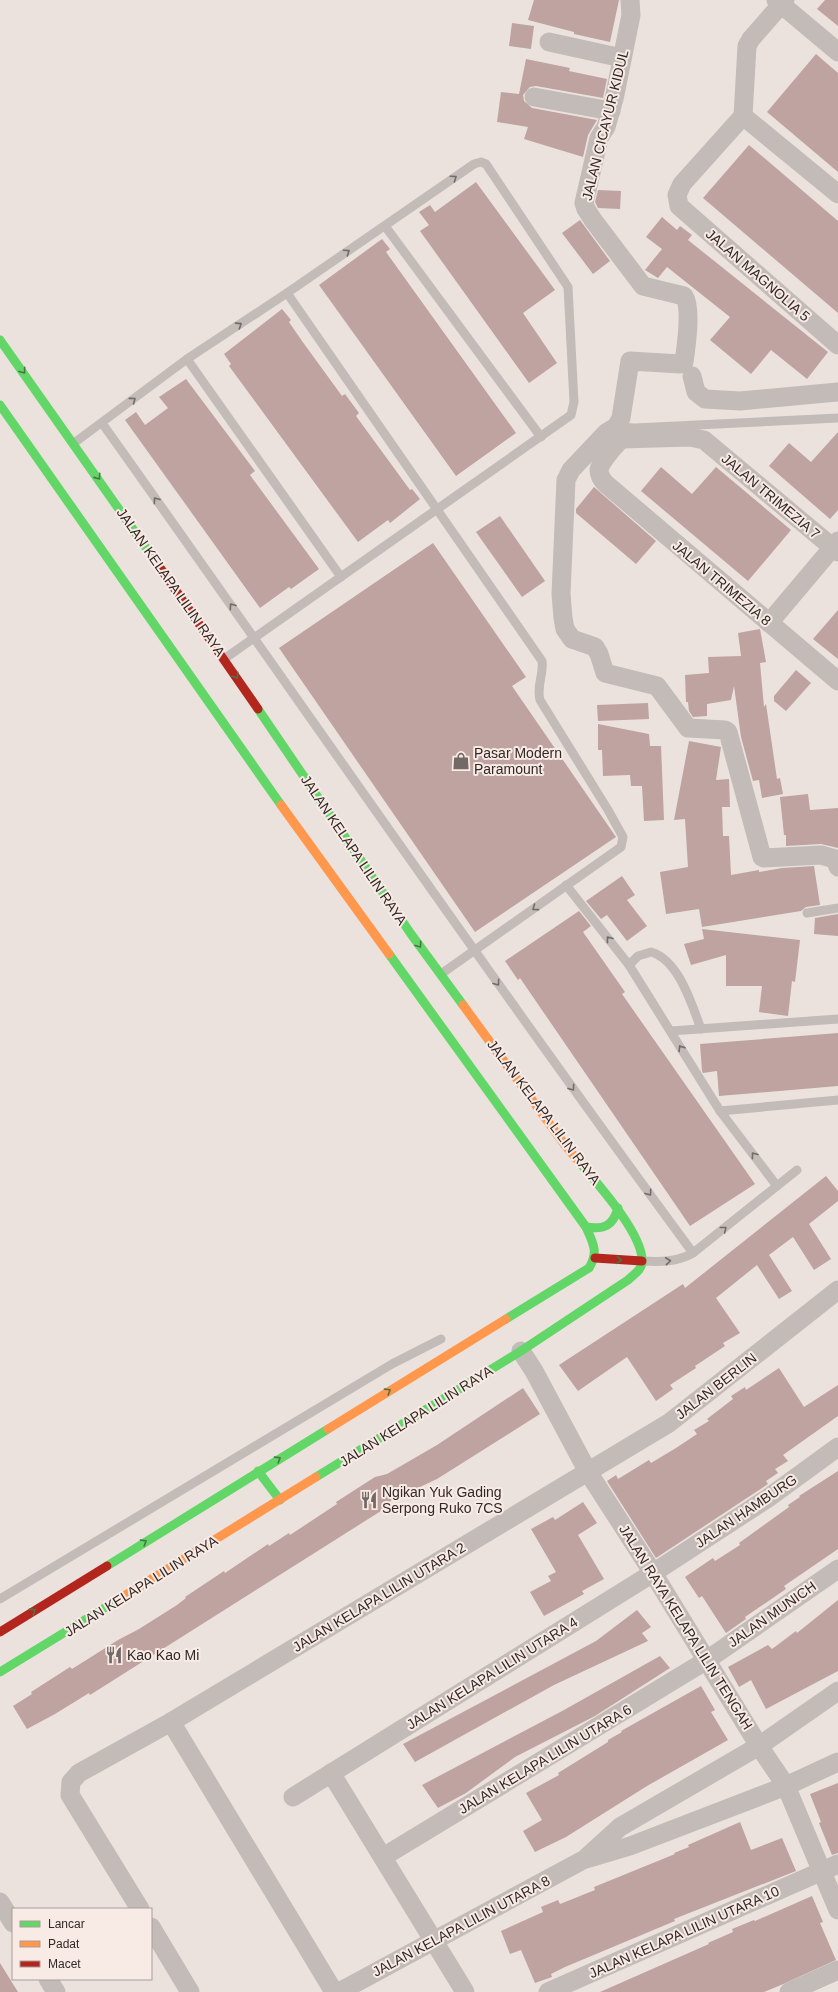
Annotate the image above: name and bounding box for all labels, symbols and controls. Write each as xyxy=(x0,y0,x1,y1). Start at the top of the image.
street label: JALAN CICAYUR KIDUL xyxy=(579,48,632,202)
one-way arrow xyxy=(450,175,457,183)
street label: JALAN MAGNOLIA 5 xyxy=(703,226,813,325)
one-way arrow xyxy=(343,249,350,257)
one-way arrow xyxy=(235,322,242,330)
one-way arrow xyxy=(18,367,25,374)
one-way arrow xyxy=(128,397,135,404)
street label: JALAN TRIMEZIA 7 xyxy=(719,450,824,542)
one-way arrow xyxy=(93,473,101,480)
one-way arrow xyxy=(153,497,161,504)
street label: JALAN KELAPA LILIN RAYA xyxy=(114,505,229,660)
street label: JALAN TRIMEZIA 8 xyxy=(670,537,775,629)
one-way arrow xyxy=(230,603,237,610)
one-way arrow xyxy=(231,672,239,679)
place label: Pasar Modern Paramount xyxy=(474,745,562,777)
shop icon: Pasar Modern Paramount xyxy=(451,751,471,771)
street label: JALAN KELAPA LILIN RAYA xyxy=(298,772,411,929)
one-way arrow xyxy=(532,903,539,910)
one-way arrow xyxy=(607,937,614,944)
one-way arrow xyxy=(415,941,422,948)
one-way arrow xyxy=(492,979,499,986)
street label: JALAN KELAPA LILIN RAYA xyxy=(484,1036,604,1188)
one-way arrow xyxy=(679,1045,686,1052)
one-way arrow xyxy=(568,1084,575,1091)
one-way arrow xyxy=(751,1153,758,1160)
one-way arrow xyxy=(644,1189,651,1196)
one-way arrow xyxy=(719,1226,726,1233)
one-way arrow xyxy=(616,1255,622,1264)
one-way arrow xyxy=(665,1257,671,1266)
street label: JALAN BERLIN xyxy=(672,1350,760,1422)
street label: JALAN KELAPA LILIN RAYA xyxy=(337,1362,496,1470)
one-way arrow xyxy=(384,1388,391,1395)
one-way arrow xyxy=(274,1456,281,1464)
street label: JALAN HAMBURG xyxy=(692,1471,800,1551)
place label: Ngikan Yuk Gading Serpong Ruko 7CS xyxy=(382,1484,503,1516)
restaurant icon: Ngikan Yuk Gading Serpong Ruko 7CS xyxy=(359,1490,379,1510)
street label: JALAN RAYA KELAPA LILIN TENGAH xyxy=(616,1522,756,1732)
street label: JALAN KELAPA LILIN RAYA xyxy=(62,1532,221,1640)
street label: JALAN KELAPA LILIN UTARA 2 xyxy=(290,1539,468,1655)
one-way arrow xyxy=(140,1540,147,1547)
street label: JALAN MUNICH xyxy=(725,1578,819,1650)
one-way arrow xyxy=(29,1608,36,1616)
street label: JALAN KELAPA LILIN UTARA 4 xyxy=(404,1613,581,1732)
restaurant icon: Kao Kao Mi xyxy=(104,1645,124,1665)
place label: Kao Kao Mi xyxy=(127,1647,199,1663)
street label: JALAN KELAPA LILIN UTARA 6 xyxy=(456,1701,634,1817)
street label: JALAN KELAPA LILIN UTARA 8 xyxy=(370,1872,553,1980)
street label: JALAN KELAPA LILIN UTARA 10 xyxy=(586,1883,782,1981)
legend xyxy=(12,1908,152,1980)
text: Lancar xyxy=(48,1917,85,1931)
text: Padat xyxy=(48,1937,80,1951)
text: Macet xyxy=(48,1957,81,1971)

